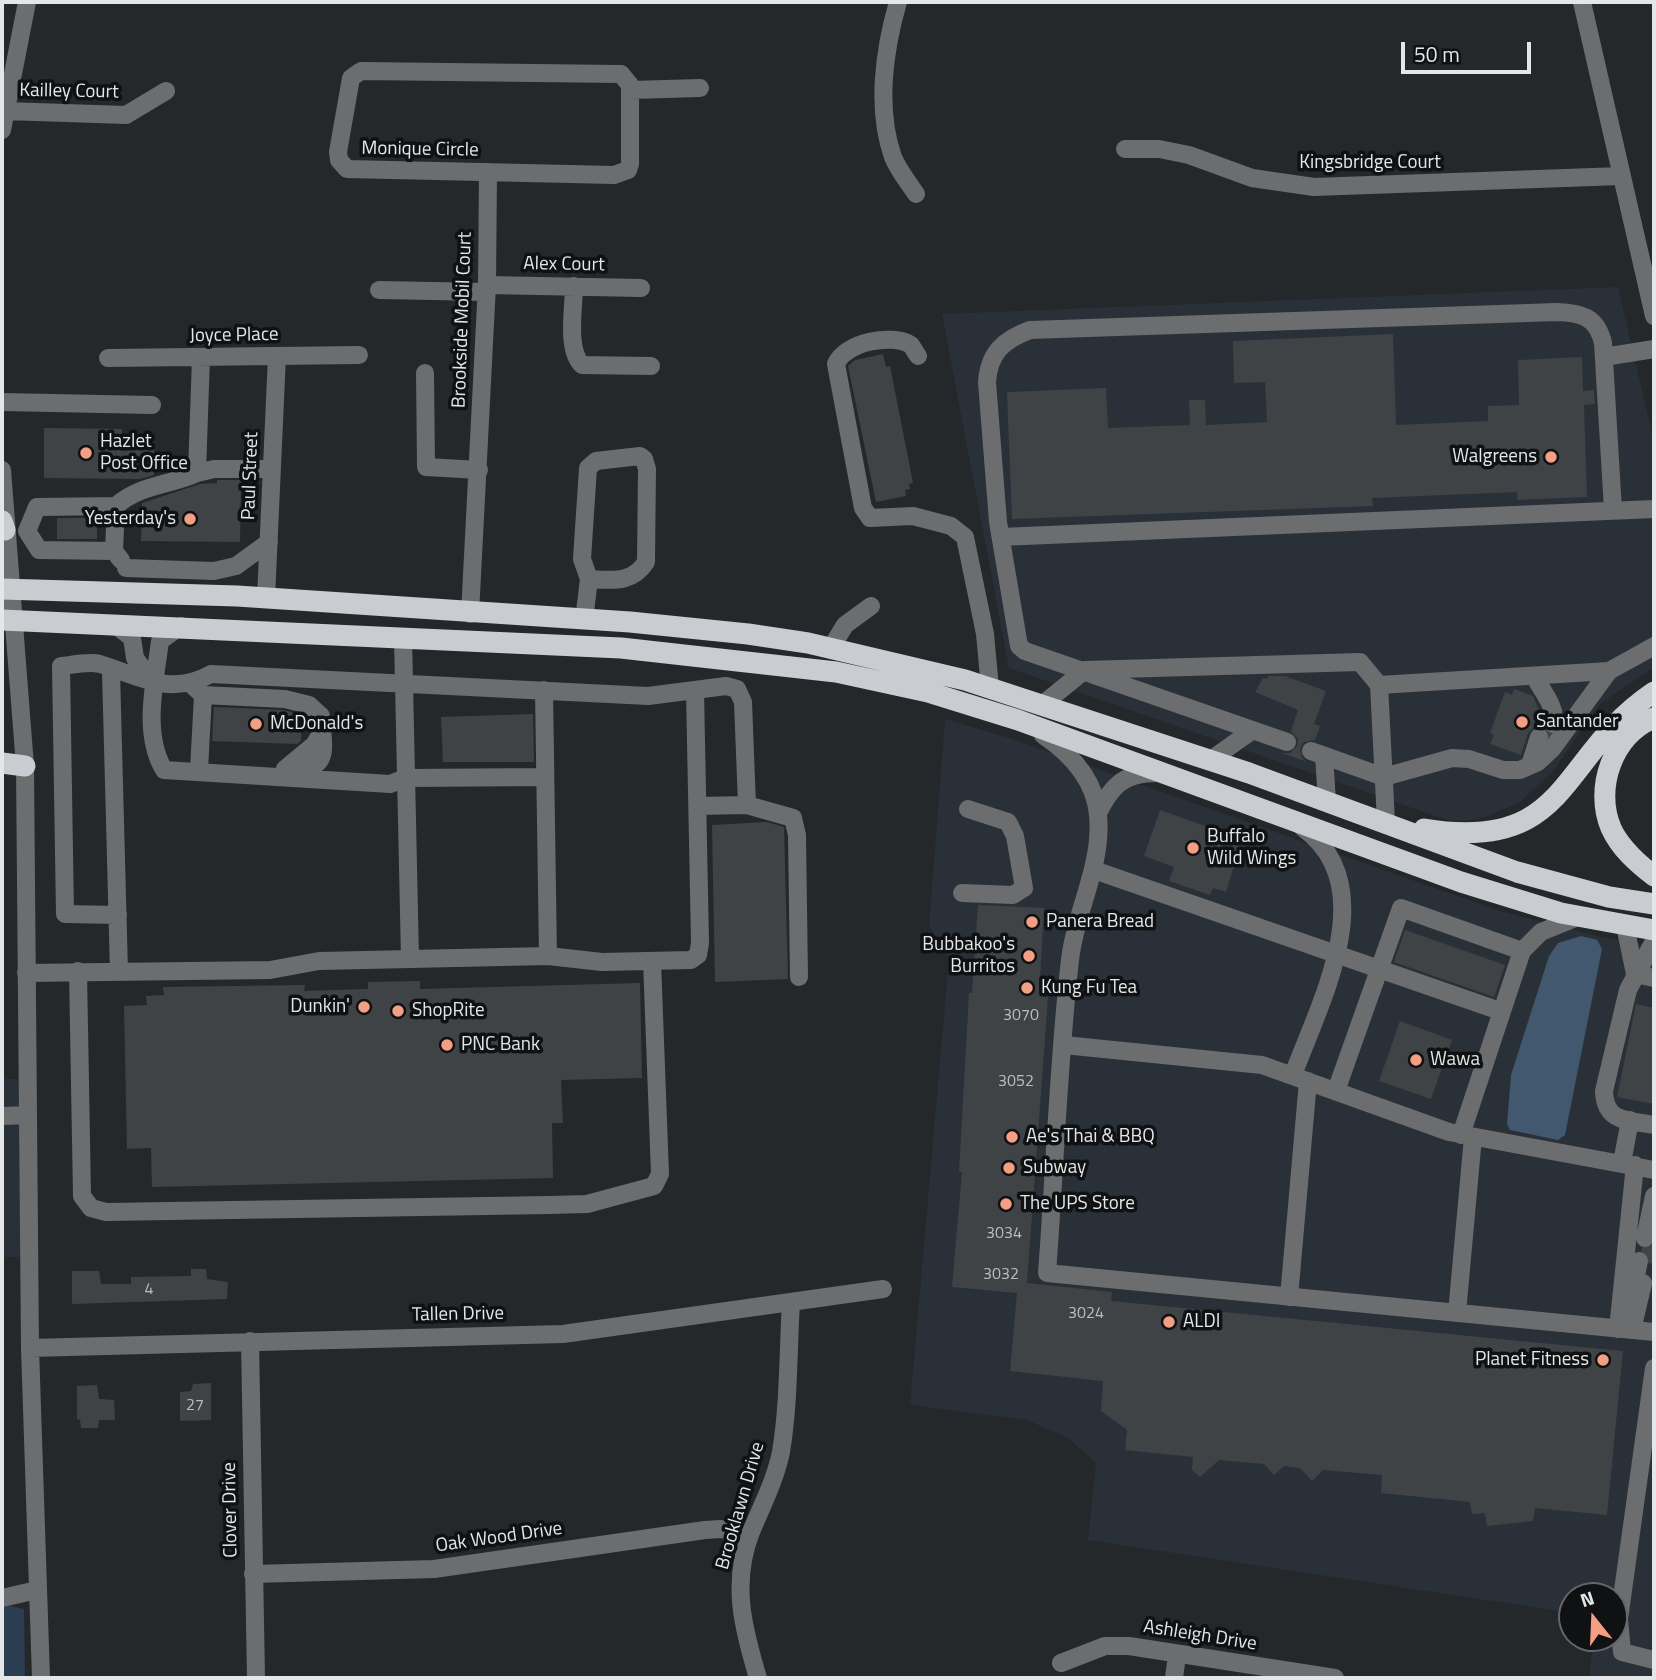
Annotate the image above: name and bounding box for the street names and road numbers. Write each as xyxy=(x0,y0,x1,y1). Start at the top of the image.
street label: Kailley Court xyxy=(19,80,119,104)
street label: Monique Circle xyxy=(361,138,479,162)
street label: Kingsbridge Court xyxy=(1299,152,1441,174)
street label: Brookside Mobil Court xyxy=(449,232,477,408)
street label: Alex Court xyxy=(523,253,605,277)
street label: Joyce Place xyxy=(189,324,279,348)
street label: Paul Street xyxy=(238,431,264,521)
street label: Tallen Drive xyxy=(412,1303,504,1327)
street label: Brooklawn Drive xyxy=(712,1440,770,1572)
street label: Clover Drive xyxy=(219,1462,243,1558)
street label: Oak Wood Drive xyxy=(434,1518,564,1558)
street label: Ashleigh Drive xyxy=(1142,1616,1258,1656)

